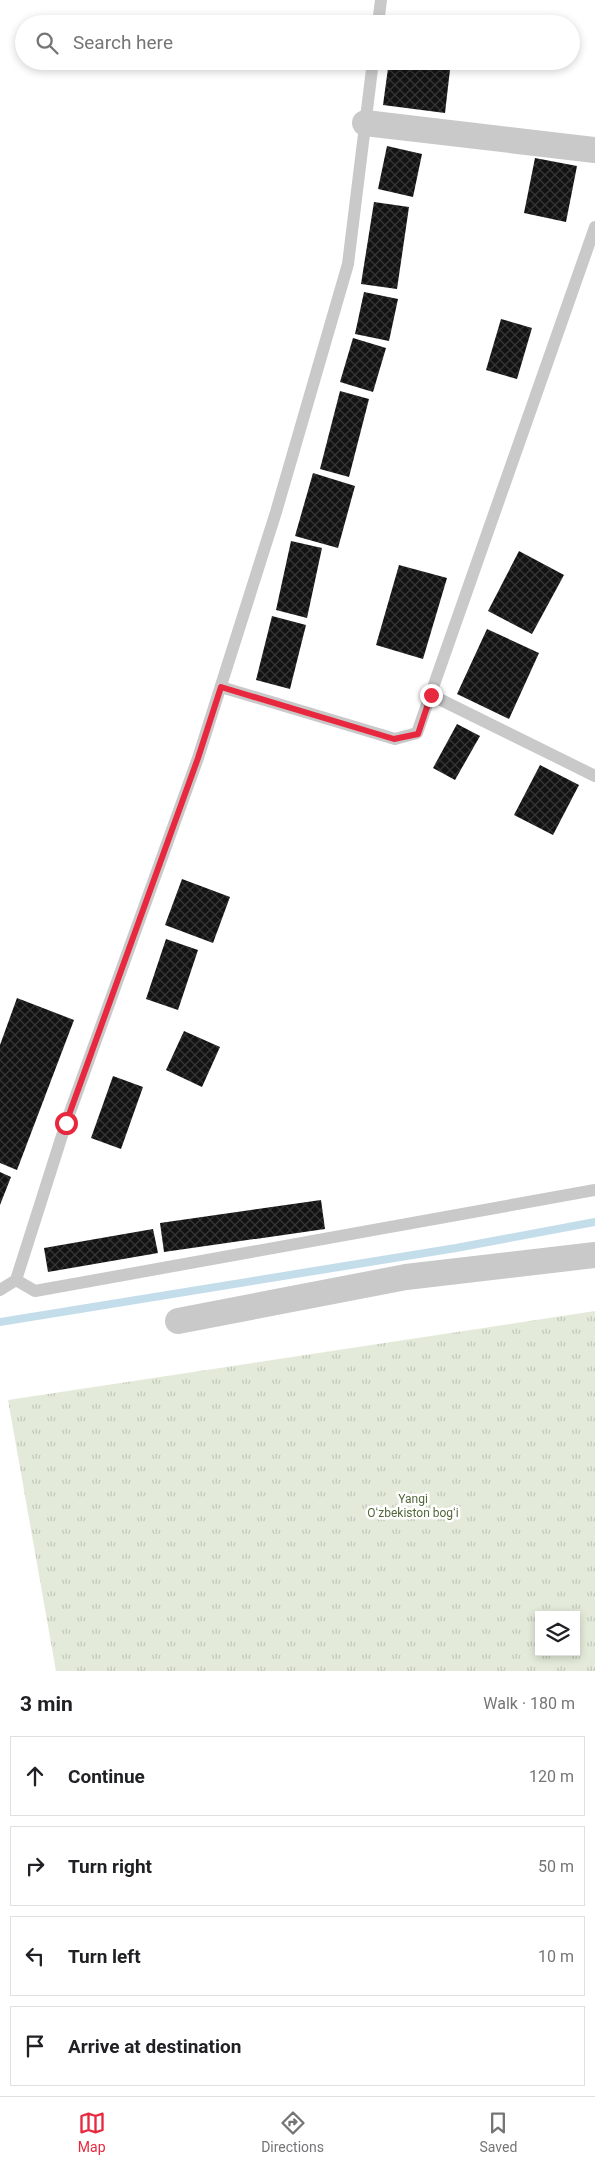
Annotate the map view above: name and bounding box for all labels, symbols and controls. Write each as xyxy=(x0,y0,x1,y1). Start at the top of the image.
search box xyxy=(15,15,580,70)
icon: search xyxy=(33,29,61,57)
text: Search here xyxy=(73,31,173,54)
route end xyxy=(420,684,443,707)
route start xyxy=(55,1112,78,1135)
park label: Yangi Oʻzbekiston bogʻi xyxy=(367,1492,459,1520)
map controls xyxy=(535,1611,580,1656)
button: layers xyxy=(535,1611,580,1656)
text: 3 min xyxy=(20,1692,73,1716)
text: Walk · 180 m xyxy=(483,1694,575,1713)
icon: ahead xyxy=(21,1762,49,1790)
text: Continue xyxy=(68,1765,145,1788)
text: 120 m xyxy=(529,1767,574,1786)
icon: right xyxy=(21,1852,49,1880)
text: Turn right xyxy=(68,1855,152,1878)
text: 50 m xyxy=(538,1857,574,1876)
icon: left xyxy=(21,1942,49,1970)
text: Turn left xyxy=(68,1945,141,1968)
text: 10 m xyxy=(538,1947,574,1966)
icon: arrive xyxy=(21,2032,49,2060)
text: Arrive at destination xyxy=(68,2035,241,2058)
tab: Map xyxy=(78,2109,106,2155)
tab: Directions xyxy=(261,2109,324,2155)
tab: Saved xyxy=(479,2109,517,2155)

